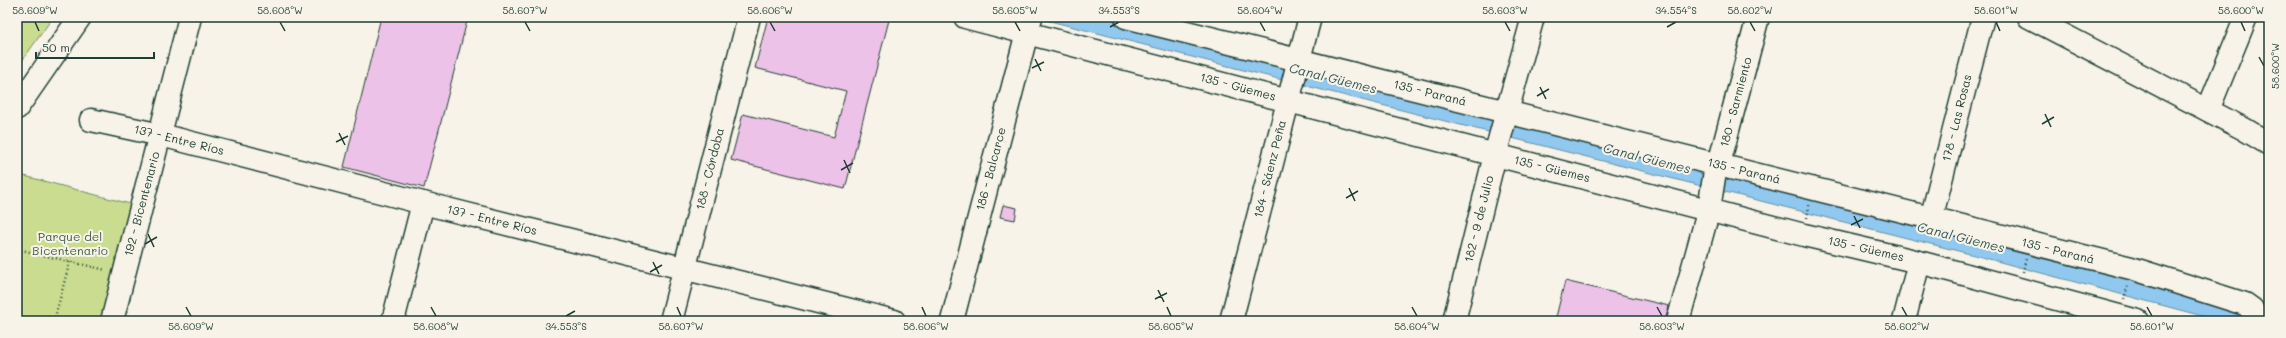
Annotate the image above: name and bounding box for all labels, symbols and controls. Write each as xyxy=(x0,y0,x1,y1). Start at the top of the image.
text: 58.609°W xyxy=(12,3,58,17)
text: 58.608°W xyxy=(257,3,303,17)
text: 58.607°W xyxy=(502,3,548,17)
text: 58.606°W xyxy=(747,3,793,17)
text: 58.605°W xyxy=(992,3,1038,17)
text: 34.553°S xyxy=(1098,3,1140,17)
text: 58.604°W xyxy=(1237,3,1283,17)
text: 58.603°W xyxy=(1482,3,1528,17)
text: 34.554°S xyxy=(1655,3,1697,17)
text: 58.602°W xyxy=(1727,3,1773,17)
text: 58.601°W xyxy=(1974,3,2018,17)
text: 58.600°W xyxy=(2218,3,2264,17)
scale bar xyxy=(36,34,154,60)
text: 50 m xyxy=(42,39,70,55)
text: 58.600°W xyxy=(2268,43,2282,89)
street label: 180 - Sarmiento xyxy=(1715,55,1755,149)
water label: Canal Güemes xyxy=(1288,58,1379,97)
street label: 135 - Güemes xyxy=(1199,68,1278,104)
street label: 178 - Las Rosas xyxy=(1937,72,1975,163)
street label: 135 - Paraná xyxy=(1392,75,1468,109)
street label: 184 - Sáenz Peña xyxy=(1249,118,1289,219)
street label: 137 - Entre Ríos xyxy=(133,120,226,158)
street label: 186 - Balcarce xyxy=(971,125,1009,212)
street label: 188 - Córdoba xyxy=(691,126,727,212)
water label: Canal Güemes xyxy=(1602,138,1693,177)
street label: 192 - Bicentenario xyxy=(119,150,163,258)
street label: 135 - Güemes xyxy=(1513,151,1592,185)
street label: 135 - Paraná xyxy=(1706,153,1782,187)
street label: 182 - 9 de Julio xyxy=(1460,174,1497,264)
street label: 137 - Entre Ríos xyxy=(446,200,539,238)
water label: Canal Güemes xyxy=(1916,217,2007,256)
park label: Parque del Bicentenario xyxy=(32,228,108,258)
street label: 135 - Güemes xyxy=(1826,231,1906,265)
street label: 135 - Paraná xyxy=(2020,233,2096,267)
text: 58.609°W xyxy=(168,319,214,333)
text: 58.608°W xyxy=(413,319,459,333)
text: 34.553°S xyxy=(545,319,587,333)
text: 58.607°W xyxy=(658,319,704,333)
text: 58.606°W xyxy=(903,319,949,333)
text: 58.605°W xyxy=(1148,319,1194,333)
text: 58.604°W xyxy=(1394,319,1440,333)
text: 58.603°W xyxy=(1639,319,1685,333)
text: 58.602°W xyxy=(1884,319,1930,333)
text: 58.601°W xyxy=(2130,319,2174,333)

